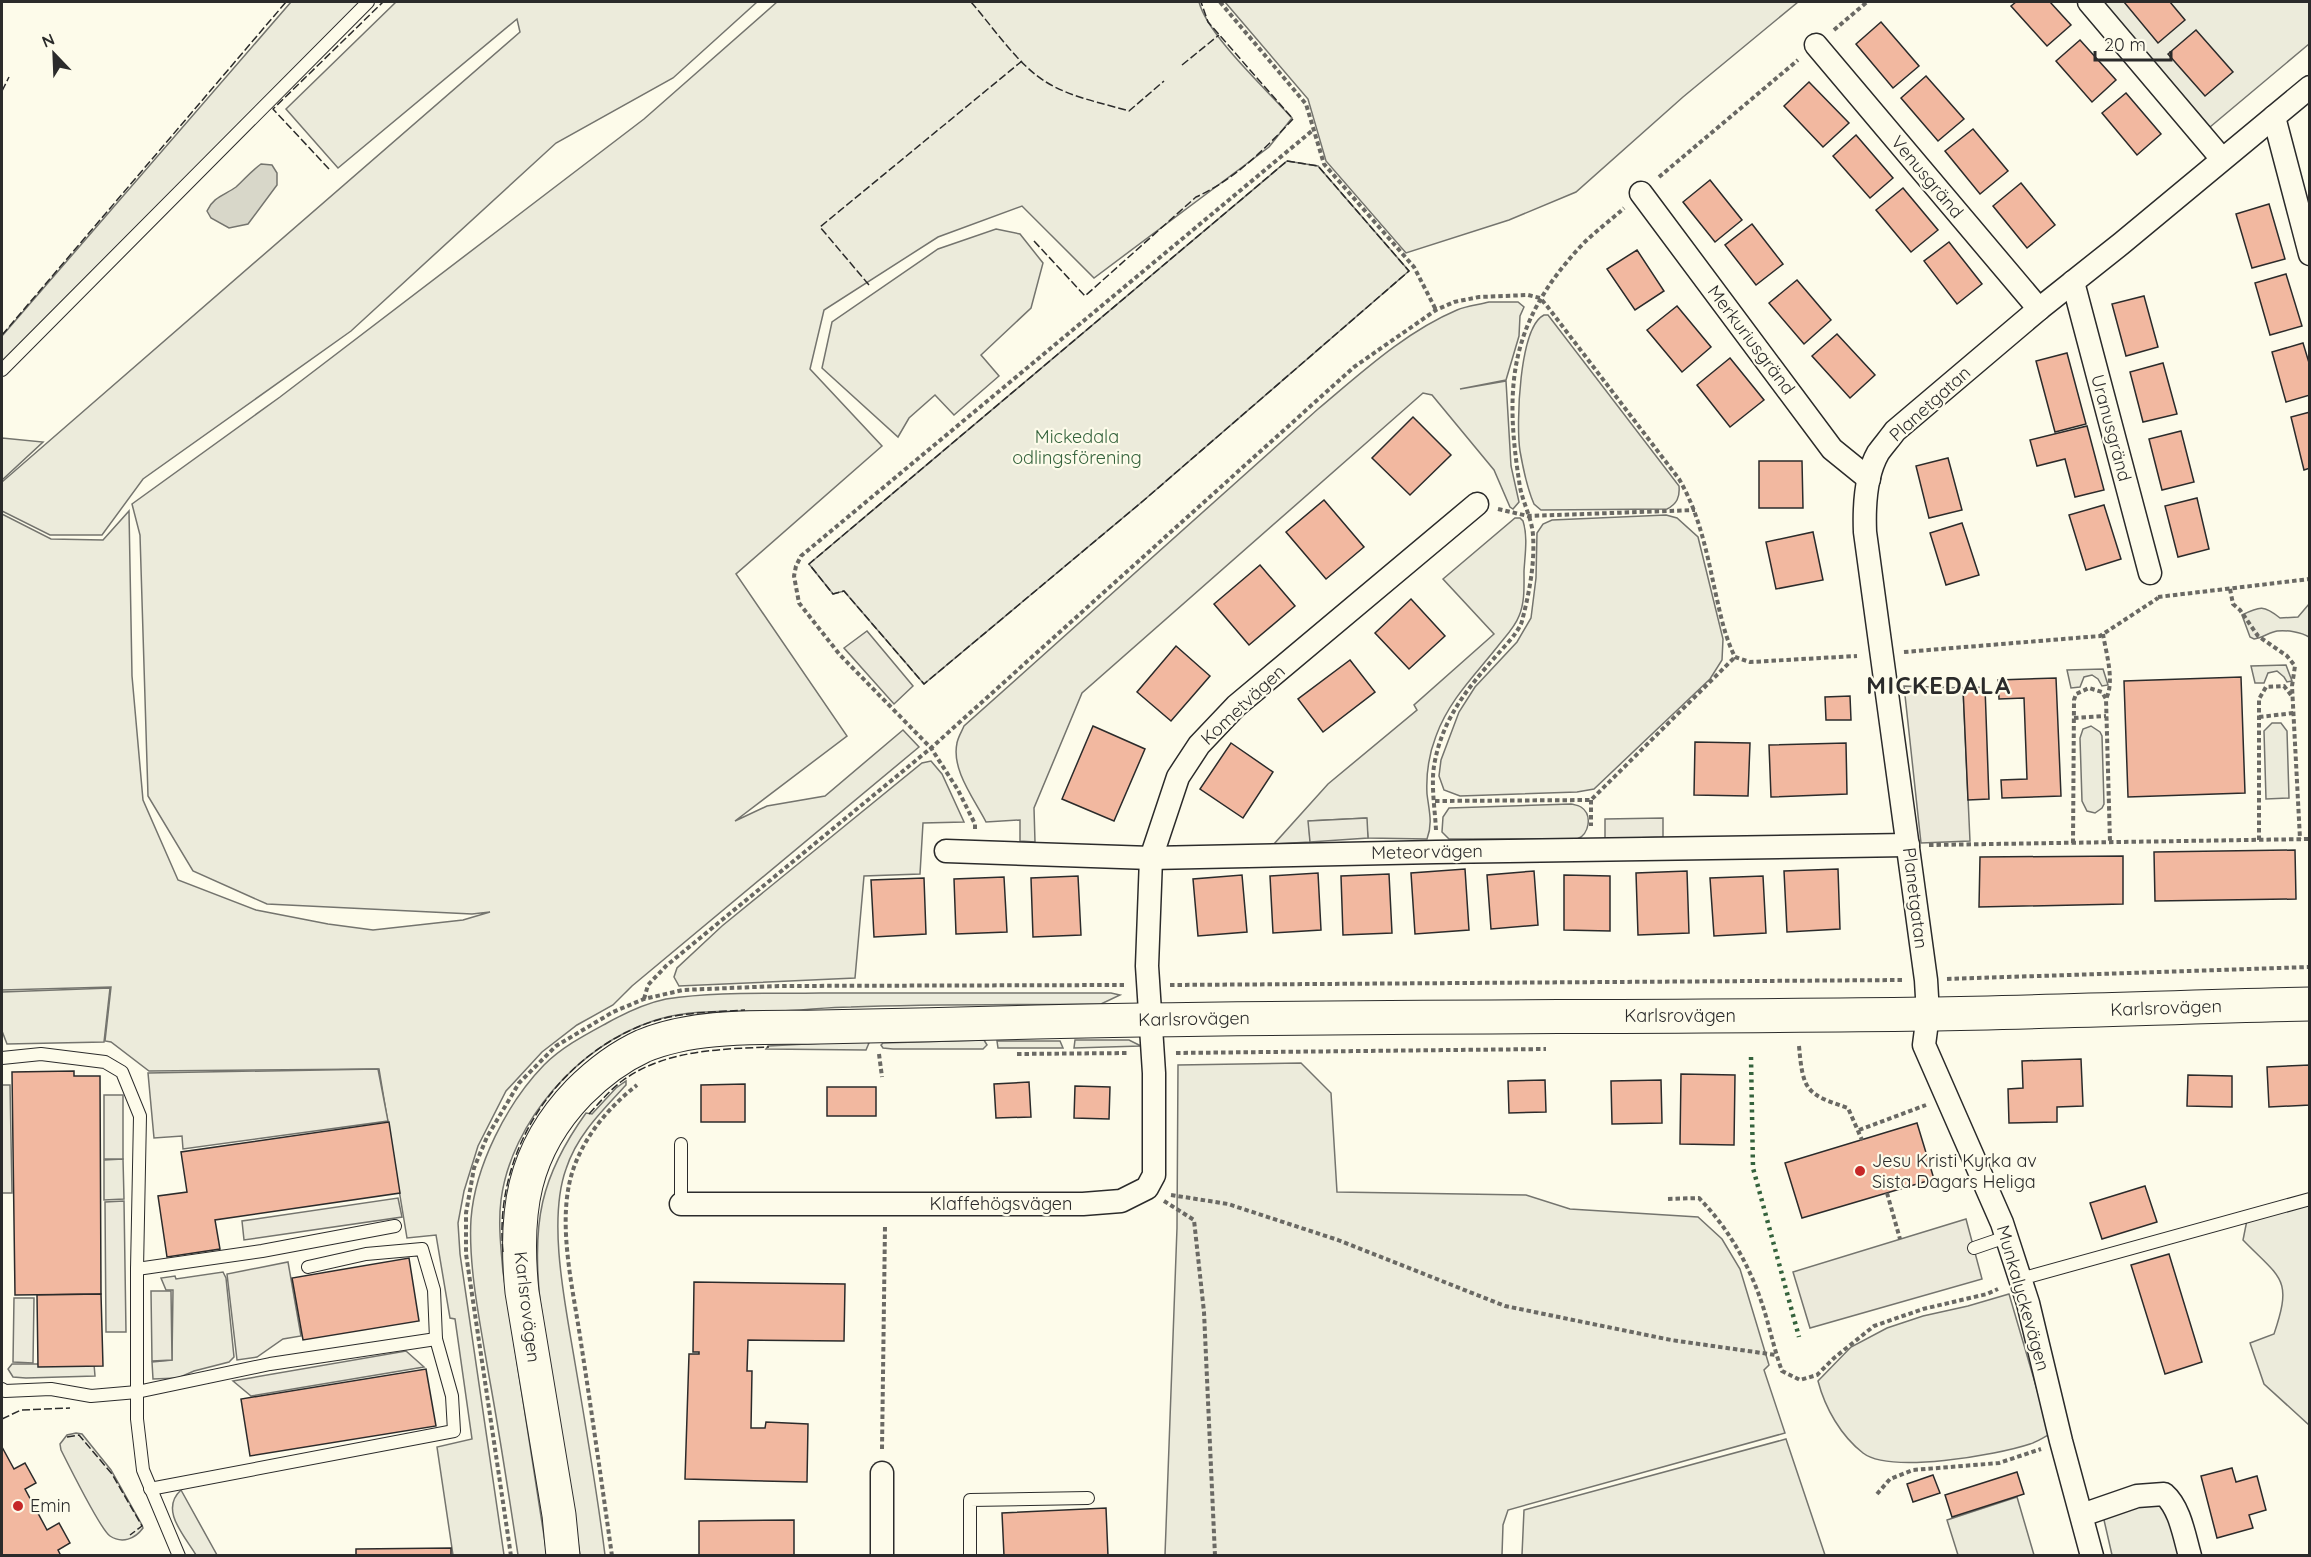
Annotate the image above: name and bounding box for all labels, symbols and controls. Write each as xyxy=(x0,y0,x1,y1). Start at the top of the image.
north arrow xyxy=(24,24,84,84)
scale bar xyxy=(2095,24,2172,62)
text: N xyxy=(39,29,57,52)
text: 20 m xyxy=(2104,33,2146,56)
street label: Venusgränd xyxy=(1886,131,1969,223)
street label: Merkuriusgränd xyxy=(1703,280,1800,399)
street label: Planetgatan xyxy=(1884,361,1975,446)
street label: Uranusgränd xyxy=(2086,372,2137,484)
park label: Mickedala odlingsförening xyxy=(1012,425,1142,469)
street label: Kometvägen xyxy=(1196,660,1290,750)
district label: MICKEDALA xyxy=(1866,670,2012,700)
street label: Meteorvägen xyxy=(1371,839,1483,864)
street label: Planetgatan xyxy=(1898,846,1933,950)
street label: Karlsrovägen xyxy=(2110,994,2222,1021)
street label: Karlsrovägen xyxy=(1624,1004,1736,1027)
street label: Karlsrovägen xyxy=(1138,1006,1250,1031)
place label: Jesu Kristi Kyrka av Sista Dagars Heliga xyxy=(1872,1149,2037,1193)
marker: Jesu Kristi Kyrka av Sista Dagars Heliga xyxy=(1853,1164,1867,1178)
street label: Klaffehögsvägen xyxy=(930,1192,1072,1215)
street label: Munkalyckevägen xyxy=(1992,1222,2055,1373)
street label: Karlsrovägen xyxy=(509,1250,546,1364)
place label: Emin xyxy=(30,1494,71,1517)
marker: Emin xyxy=(11,1499,25,1513)

